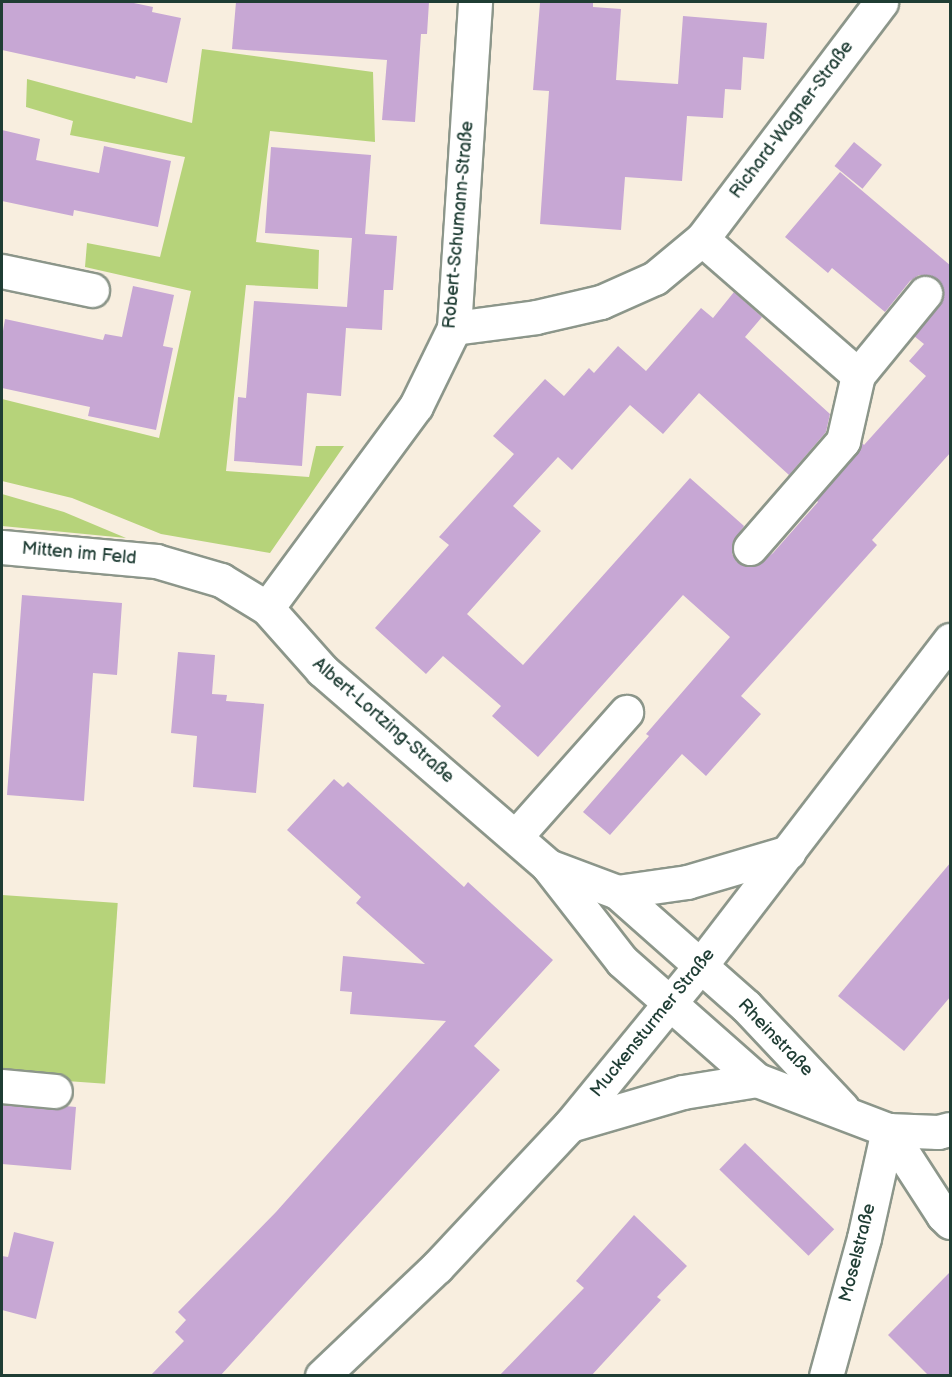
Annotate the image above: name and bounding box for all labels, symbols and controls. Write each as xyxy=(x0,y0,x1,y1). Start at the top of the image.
street label: Richard-Wagner-Straße xyxy=(726,37,858,203)
street label: Robert-Schumann-Straße xyxy=(439,120,479,330)
street label: Mitten im Feld xyxy=(21,538,137,570)
street label: Albert-Lortzing-Straße xyxy=(308,654,458,788)
street label: Muckensturmer Straße xyxy=(586,944,720,1102)
street label: Rheinstraße xyxy=(733,995,817,1081)
street label: Moselstraße xyxy=(835,1201,881,1305)

